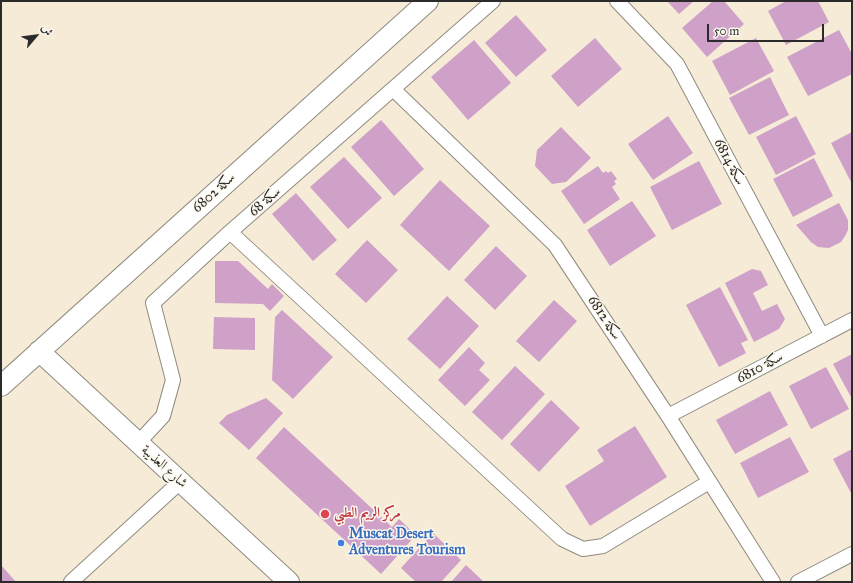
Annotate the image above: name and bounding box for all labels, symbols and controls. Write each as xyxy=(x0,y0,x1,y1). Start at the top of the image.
north arrow xyxy=(16,16,56,56)
scale bar xyxy=(709,16,826,42)
text: ش xyxy=(39,22,55,38)
text: 50 m xyxy=(714,24,739,38)
street label: سكة 6814 xyxy=(710,136,748,188)
street label: سكة 6802 xyxy=(189,169,239,217)
street label: 68 سكة xyxy=(246,184,284,220)
street label: سكة 6812 xyxy=(584,293,624,343)
street label: سكة 6810 xyxy=(734,349,786,387)
street label: شارع العذيبة xyxy=(137,442,191,492)
place label: مركز الريم الطبي xyxy=(334,506,401,522)
marker: مركز الريم الطبي xyxy=(319,508,331,520)
place label: Muscat Desert Adventures Tourism xyxy=(349,527,466,560)
marker: Muscat Desert Adventures Tourism xyxy=(336,538,346,548)

